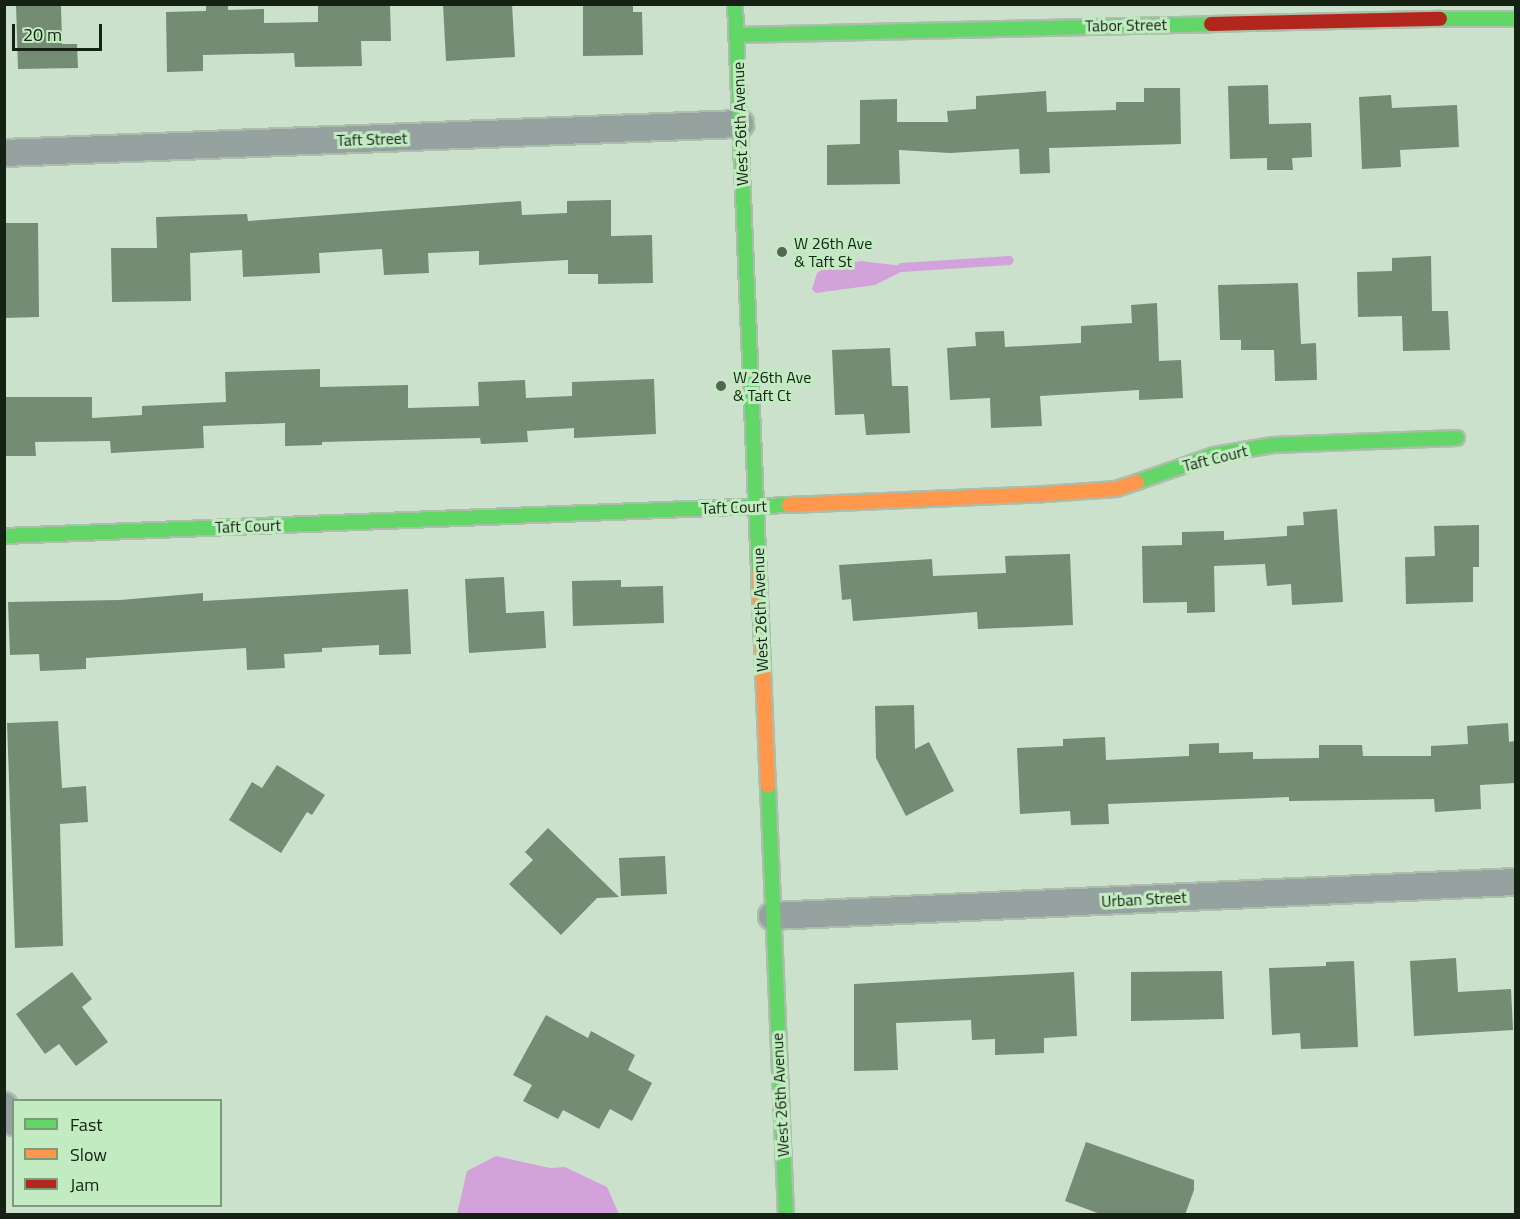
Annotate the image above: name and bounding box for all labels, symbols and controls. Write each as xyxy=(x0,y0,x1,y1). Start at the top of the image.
scale bar xyxy=(15,12,105,50)
street label: Tabor Street xyxy=(1085,15,1167,35)
text: 20 m xyxy=(23,21,62,48)
street label: West 26th Avenue xyxy=(728,62,752,186)
street label: Taft Street xyxy=(336,128,408,150)
place label: W 26th Ave & Taft St xyxy=(794,233,872,271)
marker: W 26th Ave & Taft St xyxy=(775,245,789,259)
place label: W 26th Ave & Taft Ct xyxy=(733,367,811,405)
marker: W 26th Ave & Taft Ct xyxy=(714,379,728,393)
street label: Taft Court xyxy=(1181,441,1249,475)
street label: Taft Court xyxy=(701,496,767,518)
street label: Taft Court xyxy=(215,515,281,537)
street label: West 26th Avenue xyxy=(748,548,772,672)
street label: Urban Street xyxy=(1101,887,1187,911)
street label: West 26th Avenue xyxy=(767,1032,793,1158)
legend xyxy=(12,1099,222,1207)
text: Fast xyxy=(70,1111,103,1138)
text: Slow xyxy=(70,1141,107,1168)
text: Jam xyxy=(70,1171,99,1198)

